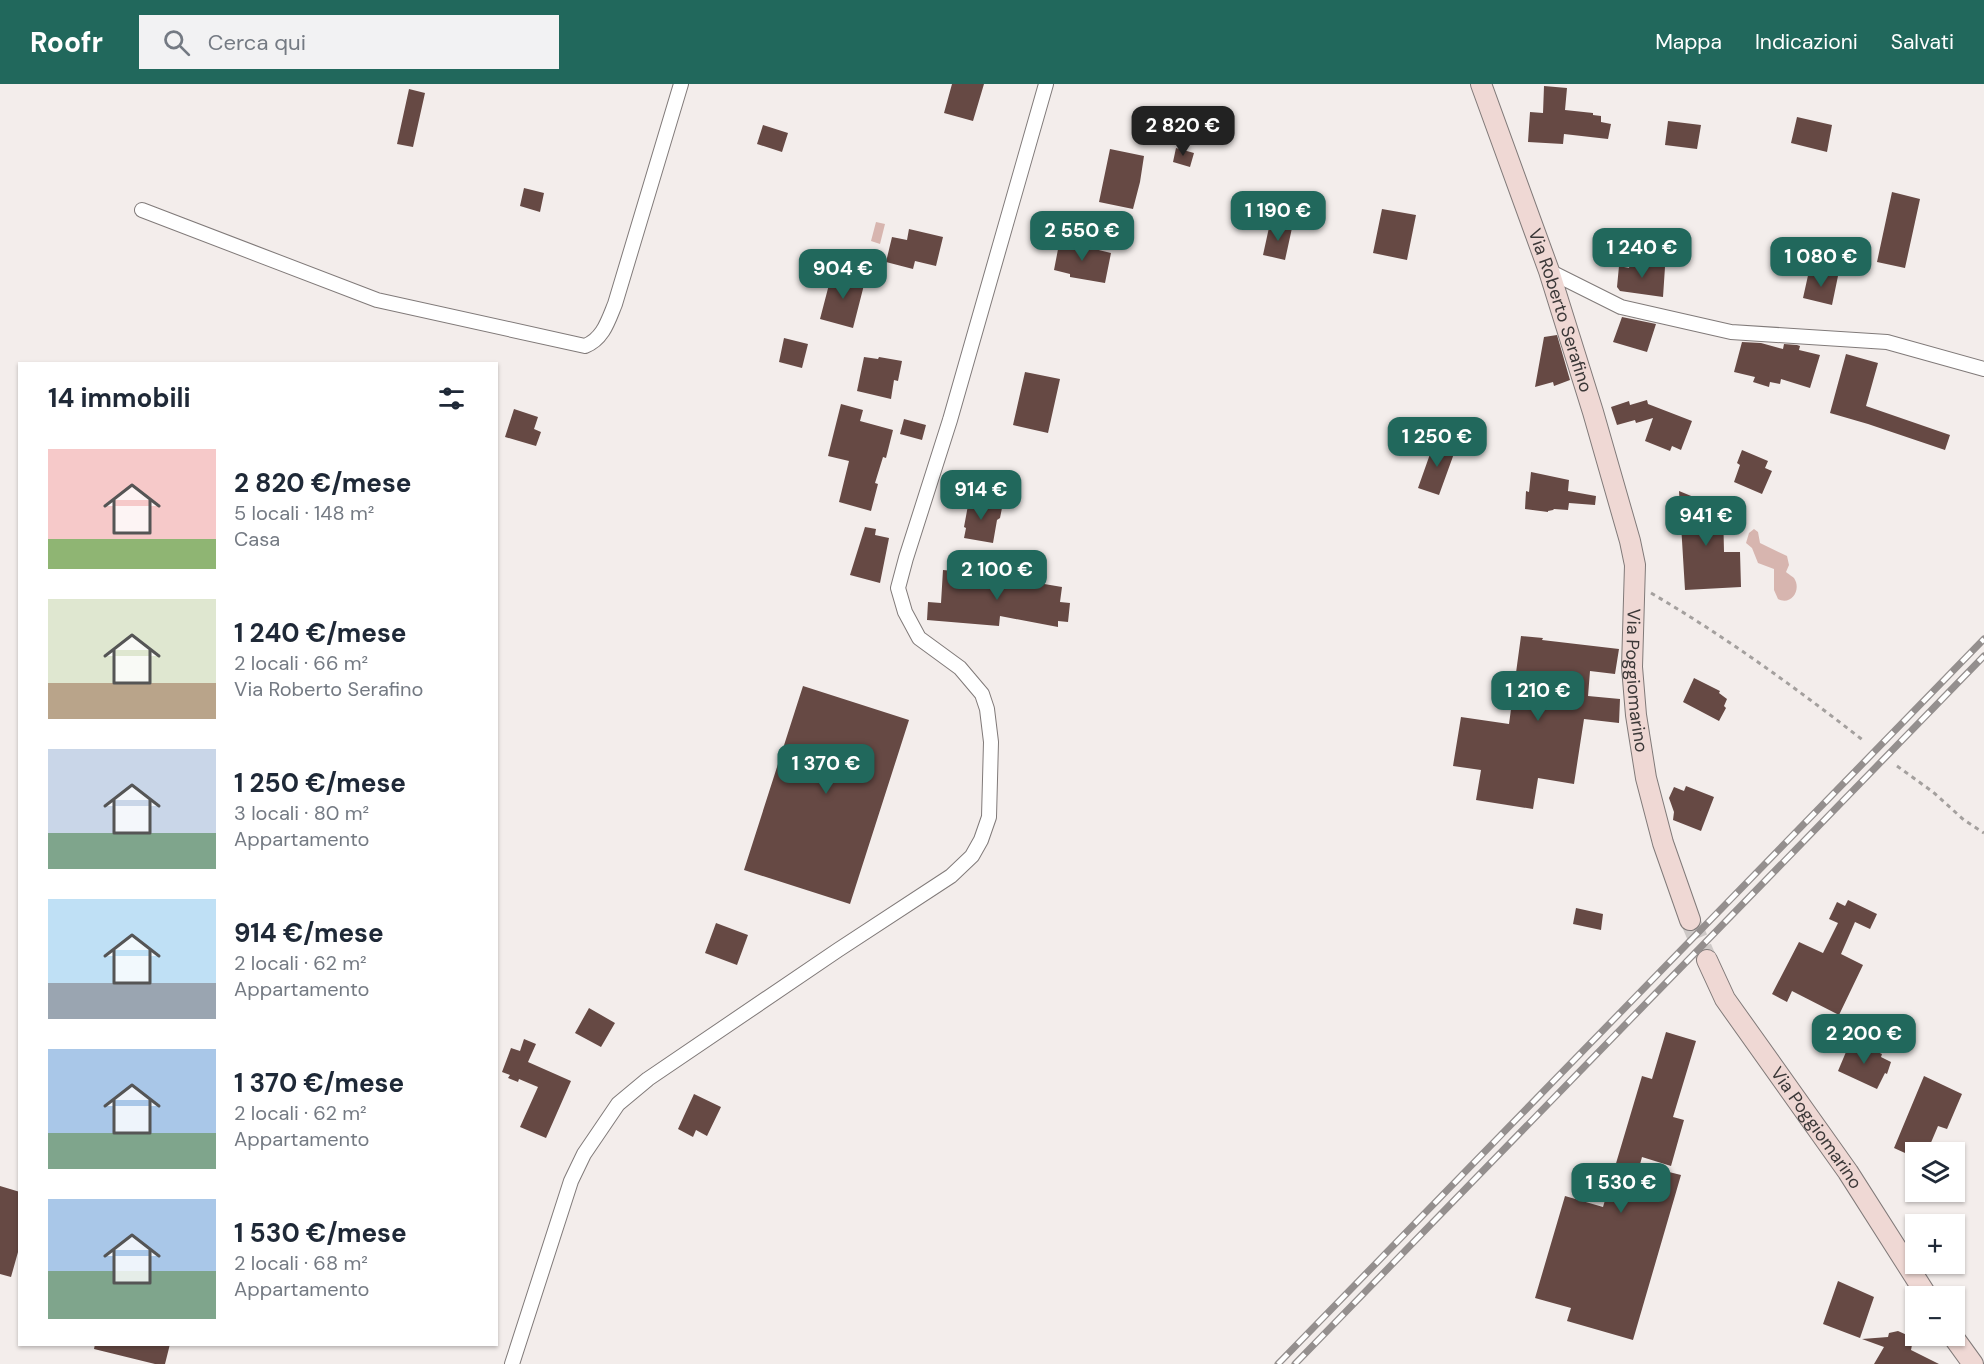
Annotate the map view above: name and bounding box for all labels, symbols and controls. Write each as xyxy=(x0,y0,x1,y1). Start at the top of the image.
search box xyxy=(139,15,559,69)
text: Roofr xyxy=(30,24,103,61)
icon: search xyxy=(160,26,193,59)
text: Cerca qui xyxy=(208,28,306,57)
text: Mappa xyxy=(1655,28,1722,56)
text: Indicazioni xyxy=(1755,28,1858,56)
text: Salvati xyxy=(1891,28,1954,56)
pin: 2 820 € xyxy=(1128,106,1238,157)
text: 2 820 € xyxy=(1146,112,1220,138)
pin: 1 190 € xyxy=(1223,191,1333,242)
text: 1 190 € xyxy=(1245,197,1311,223)
pin: 2 550 € xyxy=(1027,211,1137,262)
text: 2 550 € xyxy=(1044,217,1120,243)
street label: Via Roberto Serafino xyxy=(1523,225,1598,395)
pin: 1 240 € xyxy=(1587,228,1697,279)
text: 1 240 € xyxy=(1607,234,1677,260)
pin: 1 080 € xyxy=(1766,237,1876,288)
text: 1 080 € xyxy=(1784,243,1858,269)
pin: 904 € xyxy=(801,249,885,300)
text: 904 € xyxy=(813,255,873,281)
text: 14 immobili xyxy=(48,381,191,415)
icon: filters xyxy=(435,382,468,415)
pin: 1 250 € xyxy=(1382,417,1492,468)
text: 1 250 € xyxy=(1402,423,1472,449)
text: 2 820 €/mese xyxy=(234,466,411,500)
pin: 914 € xyxy=(939,470,1023,521)
icon: home xyxy=(96,473,168,545)
text: 914 € xyxy=(954,476,1008,502)
pin: 941 € xyxy=(1664,496,1748,547)
text: 5 locali · 148 m² xyxy=(234,500,374,526)
text: 941 € xyxy=(1679,502,1733,528)
text: Casa xyxy=(234,526,280,552)
pin: 2 100 € xyxy=(942,550,1052,601)
text: 2 100 € xyxy=(961,556,1033,582)
street label: Via Poggiomarino xyxy=(1620,608,1654,754)
text: 1 240 €/mese xyxy=(234,616,406,650)
icon: home xyxy=(96,623,168,695)
text: 2 locali · 66 m² xyxy=(234,650,368,676)
pin: 1 210 € xyxy=(1483,671,1593,722)
text: Via Roberto Serafino xyxy=(234,676,423,702)
text: 1 210 € xyxy=(1505,677,1571,703)
pin: 1 370 € xyxy=(771,744,881,795)
text: 1 370 € xyxy=(791,750,861,776)
text: 1 250 €/mese xyxy=(234,766,406,800)
icon: home xyxy=(96,773,168,845)
text: 3 locali · 80 m² xyxy=(234,800,369,826)
text: Appartamento xyxy=(234,826,369,852)
text: 914 €/mese xyxy=(234,916,384,950)
icon: home xyxy=(96,923,168,995)
text: 2 locali · 62 m² xyxy=(234,950,367,976)
text: Appartamento xyxy=(234,976,369,1002)
pin: 2 200 € xyxy=(1809,1014,1919,1065)
text: 2 200 € xyxy=(1826,1020,1902,1046)
street label: Via Poggiomarino xyxy=(1765,1062,1868,1194)
text: 1 370 €/mese xyxy=(234,1066,404,1100)
icon: home xyxy=(96,1073,168,1145)
text: 2 locali · 62 m² xyxy=(234,1100,367,1126)
text: Appartamento xyxy=(234,1126,369,1152)
map controls xyxy=(1905,1142,1965,1346)
button: layers xyxy=(1905,1142,1965,1202)
pin: 1 530 € xyxy=(1566,1163,1676,1214)
text: 1 530 € xyxy=(1585,1169,1657,1195)
button: + xyxy=(1905,1214,1965,1274)
text: 1 530 €/mese xyxy=(234,1216,407,1250)
icon: home xyxy=(96,1223,168,1295)
text: 2 locali · 68 m² xyxy=(234,1250,368,1276)
text: Appartamento xyxy=(234,1276,369,1302)
button: − xyxy=(1905,1286,1965,1346)

